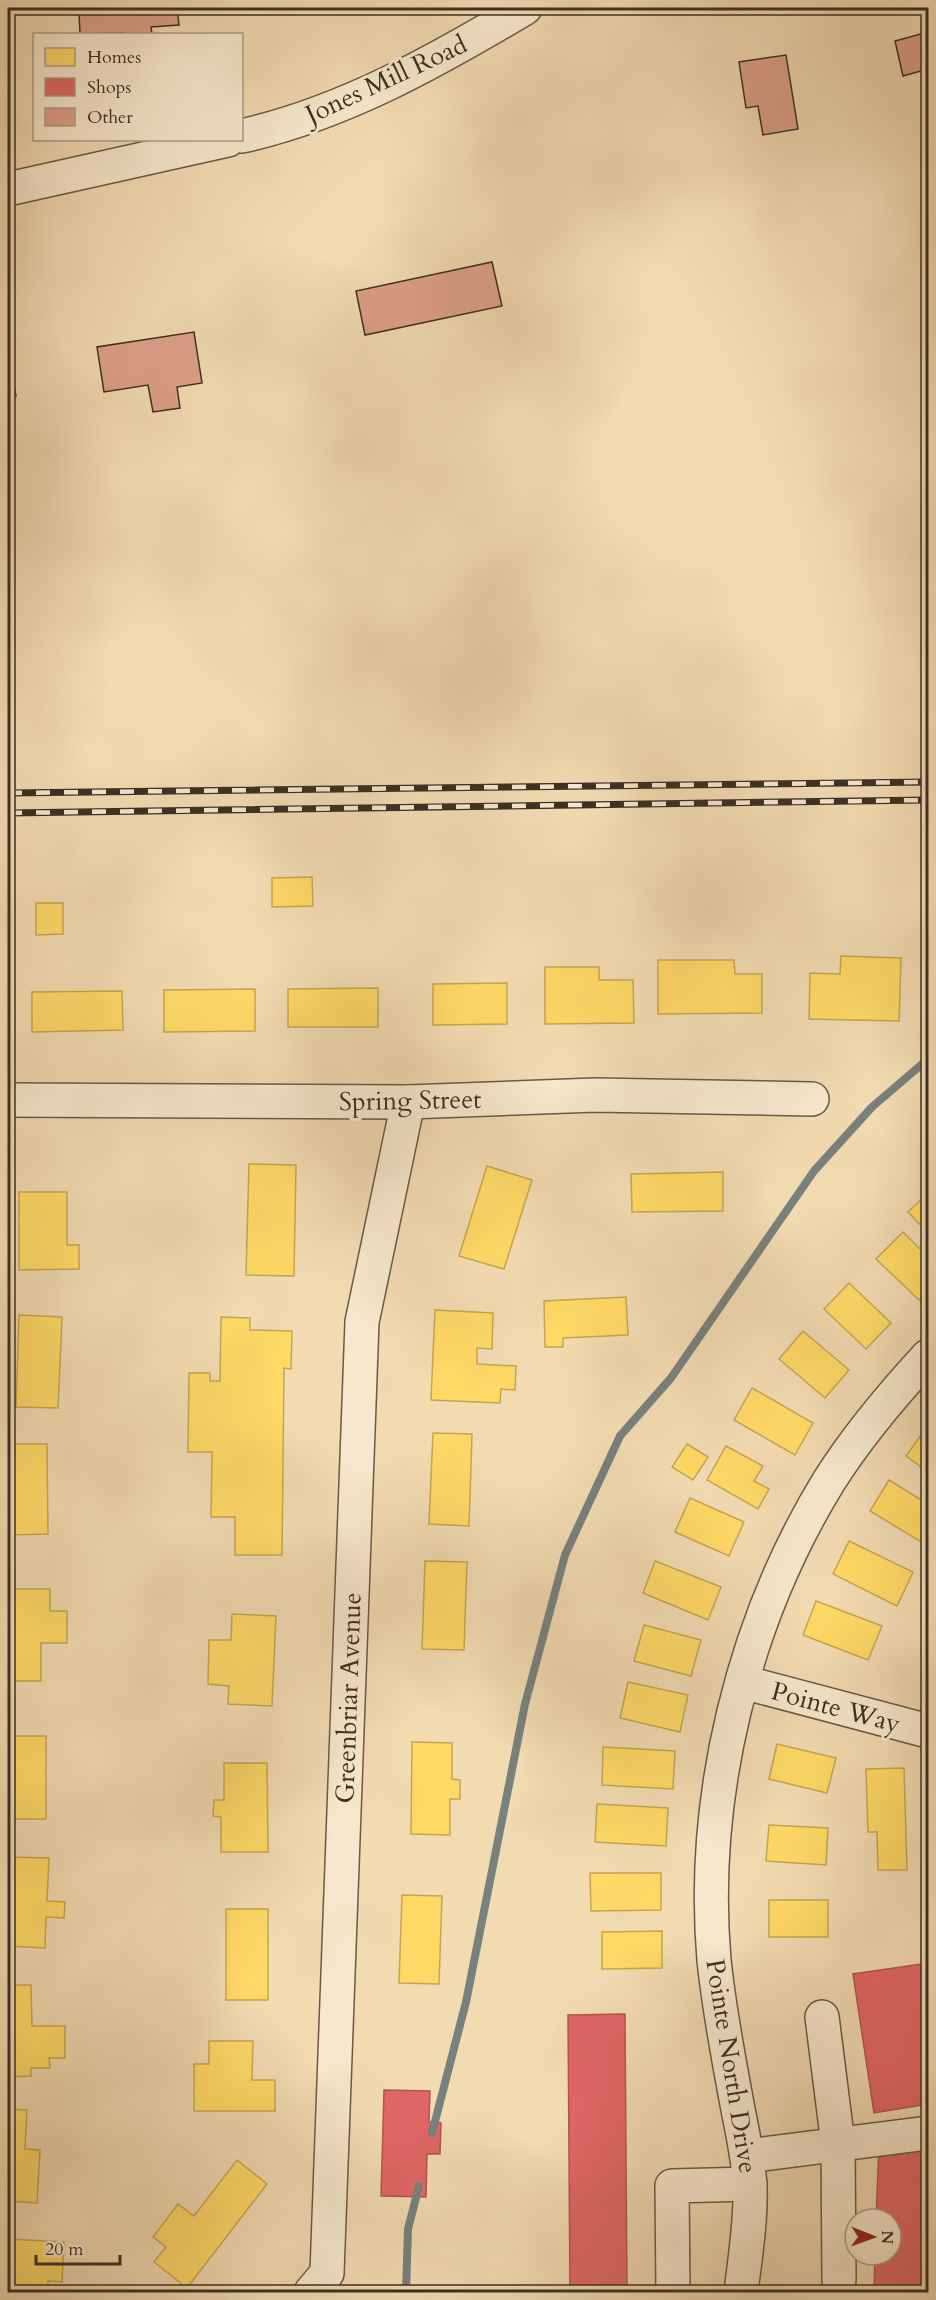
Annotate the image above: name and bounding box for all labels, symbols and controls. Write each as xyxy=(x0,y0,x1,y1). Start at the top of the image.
street label: Jones Mill Road xyxy=(296,27,473,134)
legend xyxy=(33,33,243,141)
text: Homes xyxy=(87,45,141,70)
text: Shops xyxy=(87,75,131,100)
text: Other xyxy=(87,105,133,130)
street label: Spring Street xyxy=(338,1082,482,1119)
street label: Greenbriar Avenue xyxy=(327,1592,370,1804)
street label: Pointe Way xyxy=(767,1673,905,1742)
street label: Pointe North Drive xyxy=(697,1956,766,2176)
north arrow xyxy=(843,2207,903,2267)
scale bar xyxy=(36,2228,120,2266)
text: N xyxy=(876,2230,898,2244)
text: 20 m xyxy=(45,2237,84,2262)

